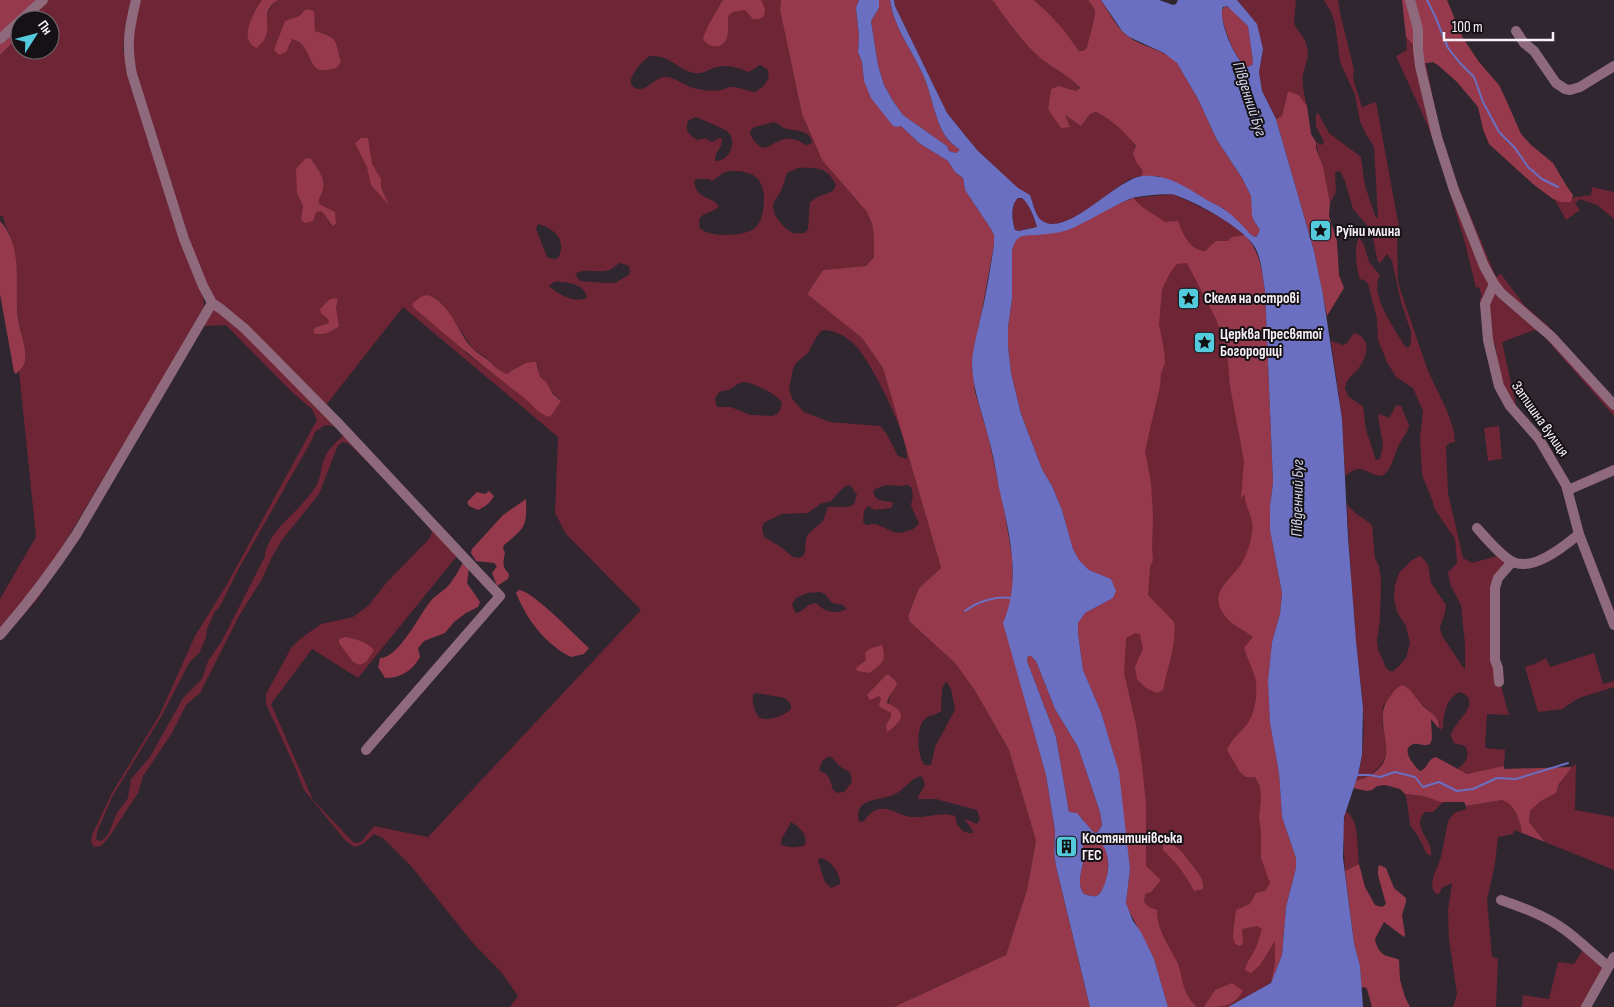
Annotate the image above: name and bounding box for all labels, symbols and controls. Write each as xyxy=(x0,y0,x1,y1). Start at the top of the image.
north arrow xyxy=(10,10,60,60)
scale bar xyxy=(1444,10,1553,42)
text: Пн xyxy=(34,17,56,38)
text: 100 m xyxy=(1452,18,1483,37)
water label: Південний Буг xyxy=(1228,59,1270,139)
place icon: Руїни млина xyxy=(1308,219,1332,243)
place label: Руїни млина xyxy=(1336,222,1400,241)
place icon: Скеля на острові xyxy=(1176,286,1200,310)
place label: Скеля на острові xyxy=(1204,289,1299,308)
place label: Церква Пресвятої Богородиці xyxy=(1220,325,1323,361)
place icon: Церква Пресвятої Богородиці xyxy=(1192,331,1216,355)
street label: Затишна вулиця xyxy=(1507,378,1573,461)
water label: Південний Буг xyxy=(1288,459,1308,537)
place label: Костянтинівська ГЕС xyxy=(1082,829,1182,865)
building icon: Костянтинівська ГЕС xyxy=(1054,835,1078,859)

